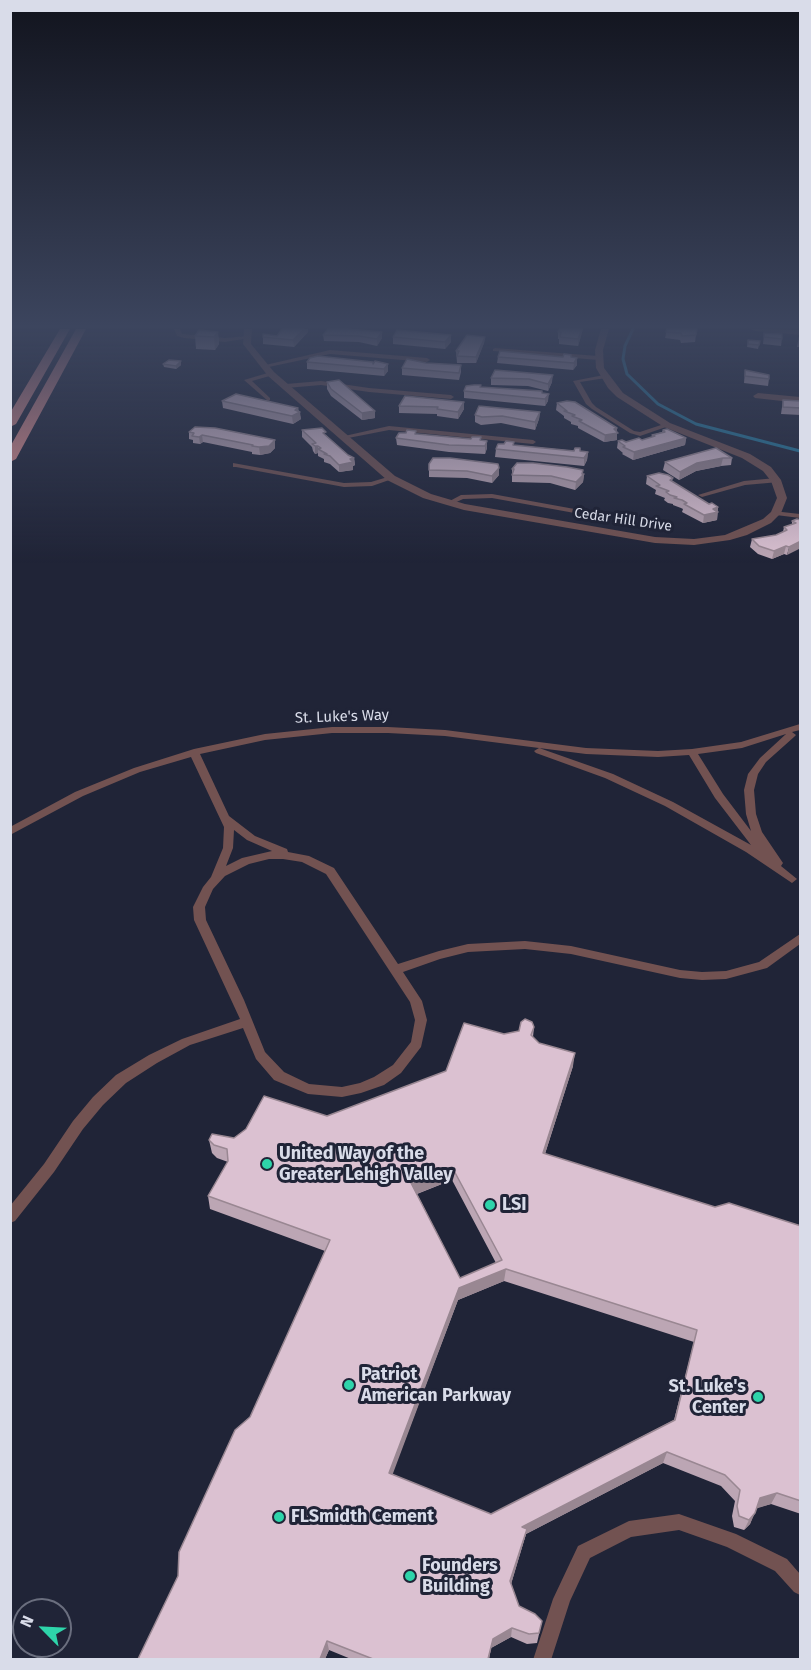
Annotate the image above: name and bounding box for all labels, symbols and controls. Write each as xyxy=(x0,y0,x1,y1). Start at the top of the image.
street label: Cedar Hill Drive xyxy=(573,505,673,535)
street label: St. Luke's Way xyxy=(295,706,389,728)
place label: United Way of the Greater Lehigh Valley xyxy=(279,1143,453,1186)
marker: United Way of the Greater Lehigh Valley xyxy=(260,1157,274,1171)
place label: LSI xyxy=(502,1194,527,1216)
marker: LSI xyxy=(483,1198,497,1212)
place label: Patriot American Parkway xyxy=(361,1364,511,1406)
place label: St. Luke's Center xyxy=(669,1376,746,1418)
marker: Patriot American Parkway xyxy=(342,1378,356,1392)
marker: St. Luke's Center xyxy=(751,1390,765,1404)
place label: FLSmidth Cement xyxy=(291,1506,434,1528)
marker: FLSmidth Cement xyxy=(272,1510,286,1524)
place label: Founders Building xyxy=(422,1555,498,1598)
marker: Founders Building xyxy=(403,1569,417,1583)
north arrow xyxy=(12,1598,72,1658)
text: N xyxy=(16,1613,38,1630)

